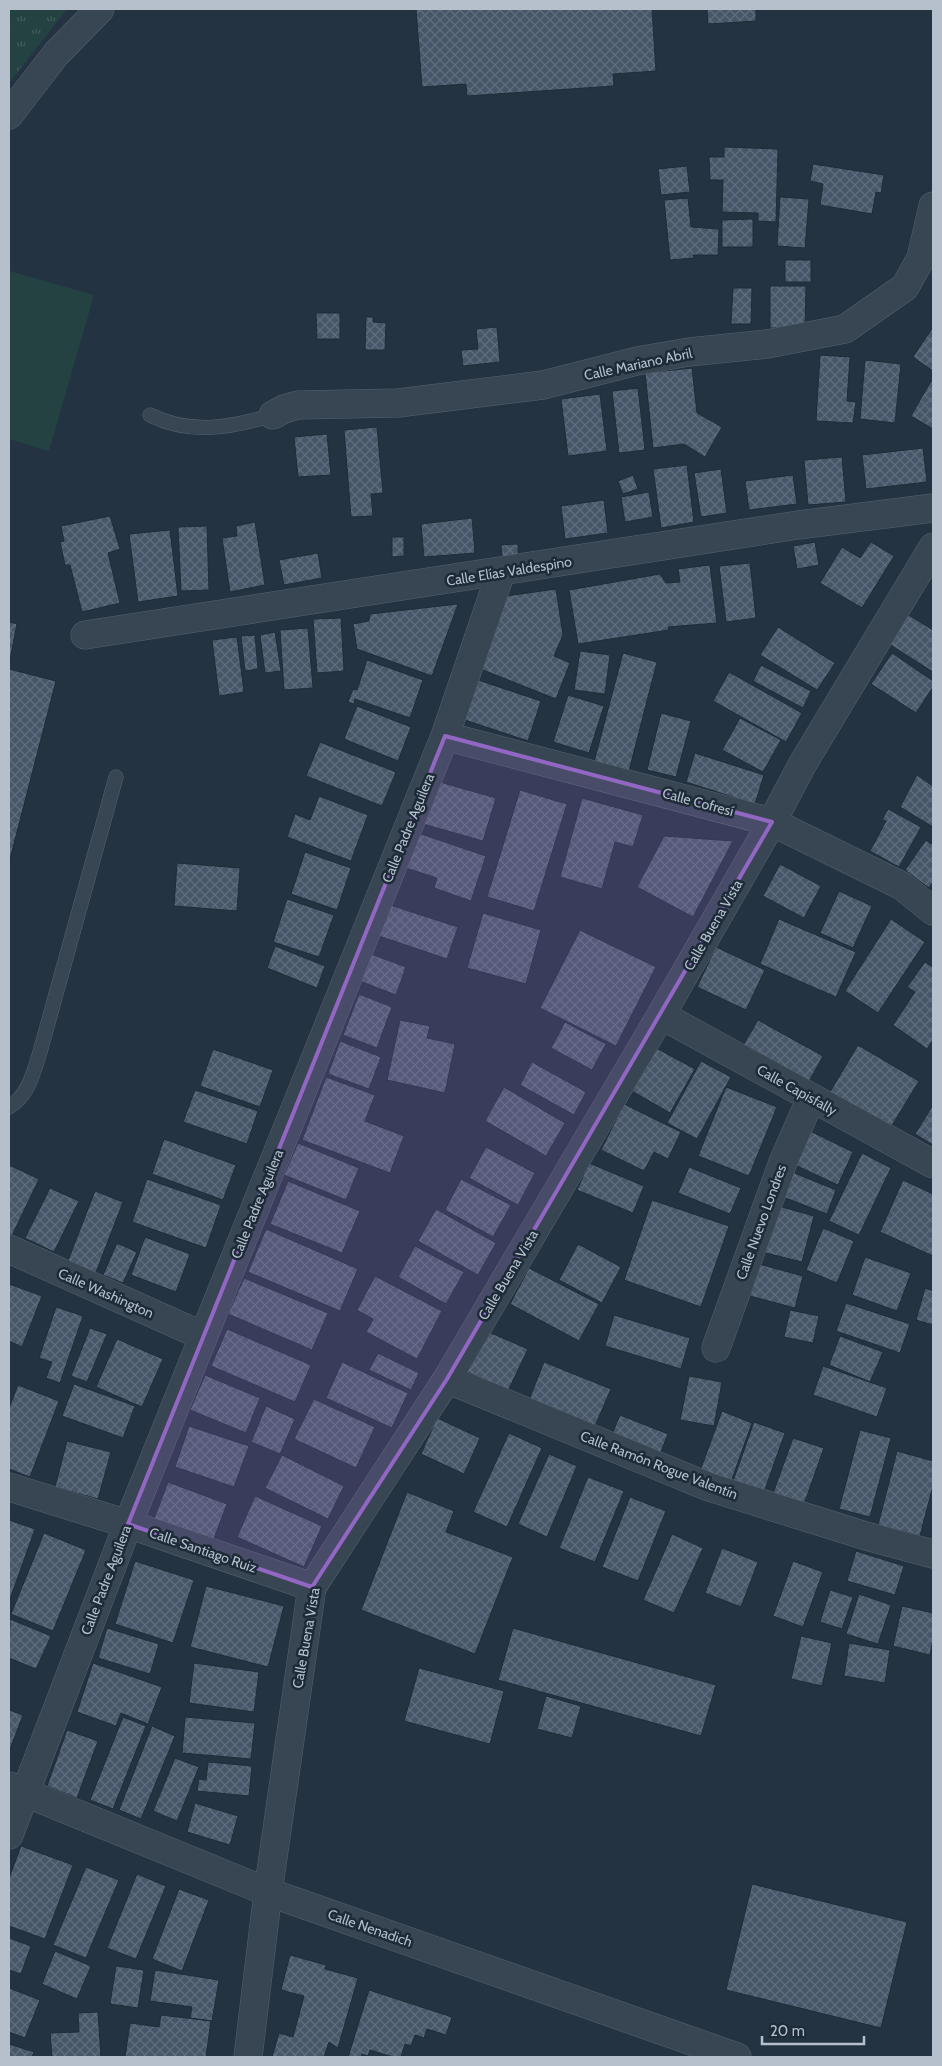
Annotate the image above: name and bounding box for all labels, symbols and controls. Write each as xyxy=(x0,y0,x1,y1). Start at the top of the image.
street label: Calle Mariano Abril xyxy=(582,344,694,384)
street label: Calle Elías Valdespino xyxy=(445,552,573,590)
street label: Calle Padre Aguilera xyxy=(378,770,438,885)
street label: Calle Cofresí xyxy=(660,784,736,820)
street label: Calle Buena Vista xyxy=(680,876,746,974)
street label: Calle Capisfally xyxy=(754,1061,840,1119)
street label: Calle Padre Aguilera xyxy=(227,1146,287,1261)
street label: Calle Nuevo Londres xyxy=(732,1162,790,1282)
street label: Calle Buena Vista xyxy=(474,1226,542,1323)
street label: Calle Washington xyxy=(55,1264,157,1322)
street label: Calle Ramón Rogue Valentín xyxy=(578,1427,740,1503)
street label: Calle Padre Aguilera xyxy=(77,1522,135,1638)
street label: Calle Santiago Ruiz xyxy=(147,1523,259,1577)
street label: Calle Buena Vista xyxy=(288,1586,324,1690)
street label: Calle Nenadich xyxy=(325,1905,415,1951)
scale bar xyxy=(762,2014,864,2046)
text: 20 m xyxy=(770,2022,805,2040)

